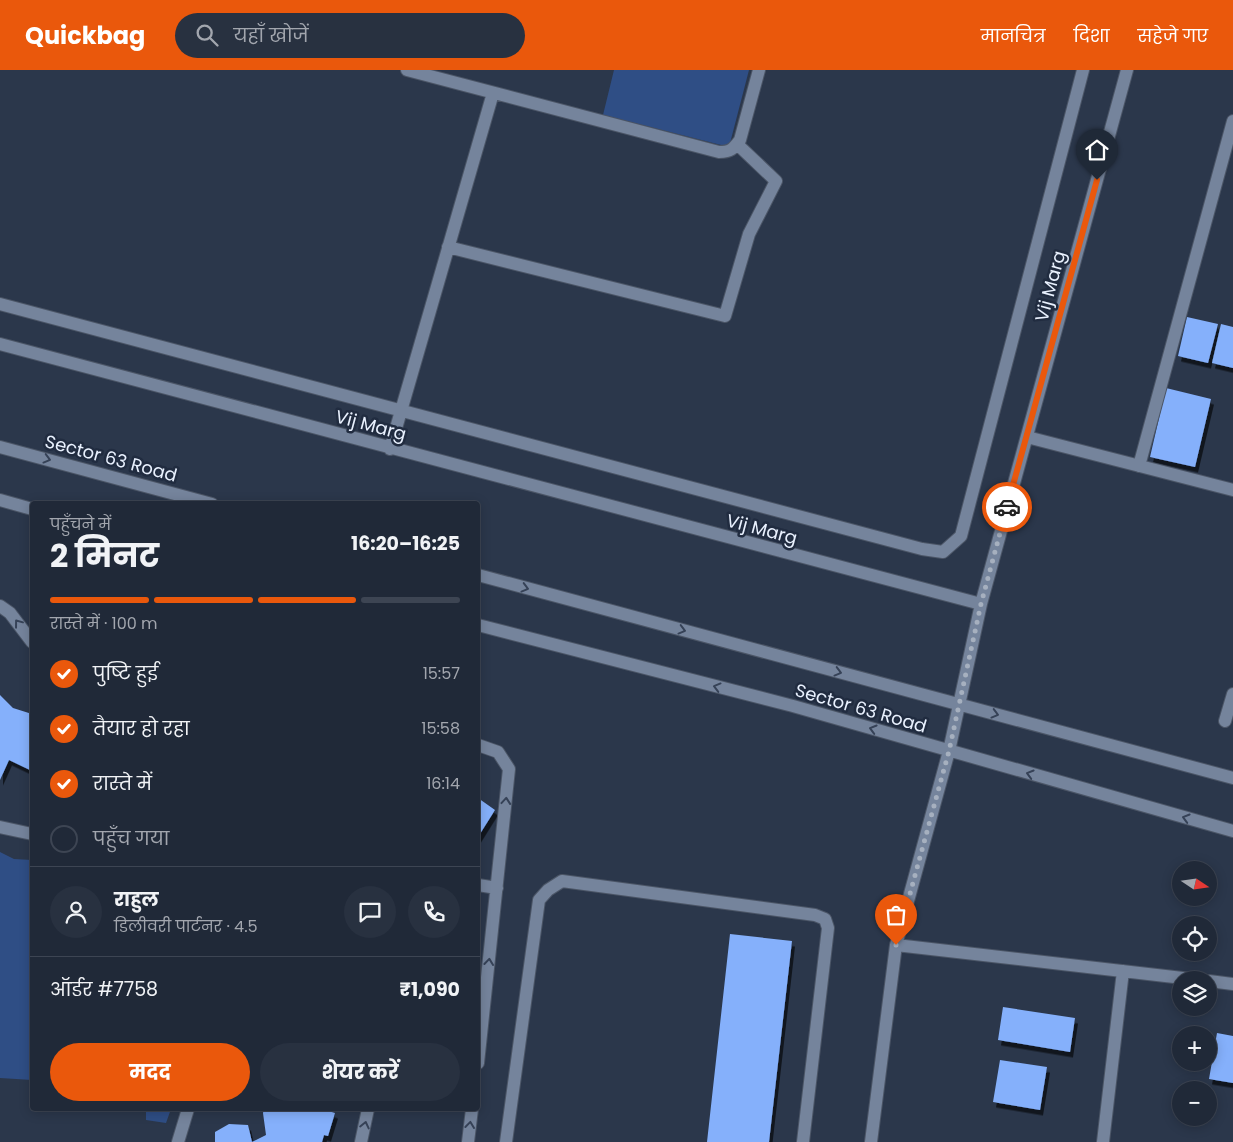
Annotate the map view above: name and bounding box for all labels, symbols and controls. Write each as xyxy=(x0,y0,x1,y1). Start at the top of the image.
search box xyxy=(175,13,525,58)
text: Quickbag xyxy=(25,19,145,52)
icon: search xyxy=(193,21,221,49)
text: यहाँ खोजें xyxy=(233,22,309,49)
text: मानचित्र xyxy=(981,23,1045,48)
text: दिशा xyxy=(1073,23,1110,48)
text: सहेजे गए xyxy=(1138,23,1208,48)
pin xyxy=(1076,129,1118,180)
icon: home xyxy=(1083,136,1111,164)
street label: Vij Marg xyxy=(1029,248,1071,324)
street label: Vij Marg xyxy=(333,404,409,446)
street label: Sector 63 Road xyxy=(42,428,180,488)
one-way arrow xyxy=(43,454,51,464)
courier xyxy=(982,482,1032,532)
icon: car xyxy=(993,493,1021,521)
street label: Vij Marg xyxy=(724,508,800,550)
text: पहुँचने में xyxy=(50,513,111,536)
text: 16:20–16:25 xyxy=(351,530,460,557)
text: 2 मिनट xyxy=(50,533,159,578)
one-way arrow xyxy=(520,582,528,592)
text: रास्ते में · 100 m xyxy=(50,612,158,635)
one-way arrow xyxy=(15,620,23,629)
one-way arrow xyxy=(677,624,686,635)
icon: check xyxy=(50,660,78,688)
text: पुष्टि हुई xyxy=(93,660,158,687)
text: 15:57 xyxy=(423,662,460,685)
one-way arrow xyxy=(834,666,843,677)
street label: Sector 63 Road xyxy=(792,677,930,739)
one-way arrow xyxy=(713,682,721,692)
one-way arrow xyxy=(991,708,1000,719)
icon: check xyxy=(50,715,78,743)
text: तैयार हो रहा xyxy=(93,715,190,742)
text: 15:58 xyxy=(421,717,460,740)
one-way arrow xyxy=(870,725,878,735)
one-way arrow xyxy=(1026,769,1034,779)
icon: check xyxy=(50,770,78,798)
text: रास्ते में xyxy=(93,770,152,797)
text: 16:14 xyxy=(426,772,460,795)
one-way arrow xyxy=(500,796,511,804)
one-way arrow xyxy=(1183,814,1191,824)
text: पहुँच गया xyxy=(93,825,169,852)
north arrow xyxy=(1172,861,1218,906)
map controls xyxy=(1172,861,1217,1126)
button: person xyxy=(50,886,102,938)
text: राहुल xyxy=(114,886,159,913)
button: chat xyxy=(344,886,396,938)
button: phone xyxy=(408,886,460,938)
pin xyxy=(875,894,917,945)
icon: bag xyxy=(882,901,910,929)
text: डिलीवरी पार्टनर · 4.5 xyxy=(114,915,258,938)
button: locate xyxy=(1172,916,1217,961)
one-way arrow xyxy=(483,958,494,966)
button: layers xyxy=(1172,971,1217,1016)
text: ऑर्डर #7758 xyxy=(50,976,158,1003)
text: ₹1,090 xyxy=(400,976,460,1003)
button: + xyxy=(1172,1026,1217,1071)
button: मदद xyxy=(50,1043,250,1101)
button: शेयर करें xyxy=(260,1043,460,1101)
button: − xyxy=(1172,1081,1217,1126)
one-way arrow xyxy=(359,1121,370,1130)
one-way arrow xyxy=(464,1121,475,1129)

